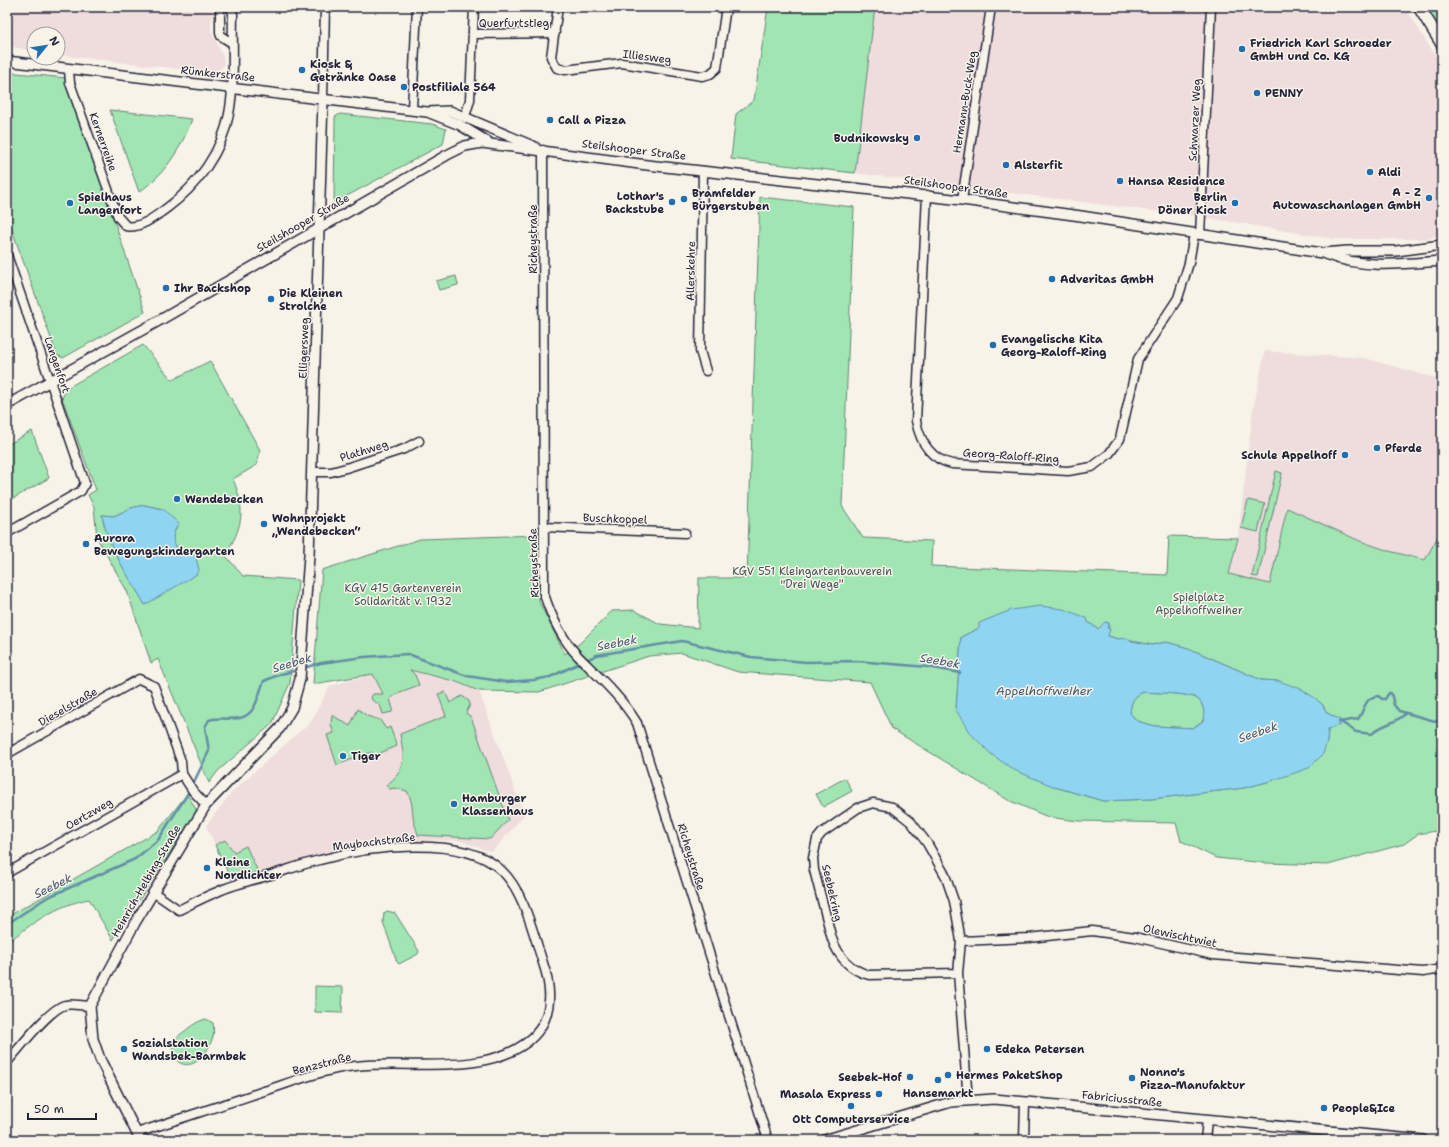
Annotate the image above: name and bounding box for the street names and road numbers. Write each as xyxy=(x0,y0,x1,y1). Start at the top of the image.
street label: Querfurtstieg xyxy=(479,16,549,31)
street label: Illiesweg xyxy=(622,47,672,67)
street label: Hermann-Buck-Weg xyxy=(949,49,981,154)
street label: Rümkerstraße xyxy=(180,63,256,85)
street label: Schwarzer Weg xyxy=(1185,78,1205,162)
street label: Kernerreihe xyxy=(85,110,121,174)
street label: Steilshooper Straße xyxy=(581,136,687,164)
street label: Steilshooper Straße xyxy=(903,172,1009,202)
street label: Steilshooper Straße xyxy=(254,190,352,256)
street label: Richeystraße xyxy=(526,204,541,274)
street label: Allerskehre xyxy=(683,241,699,301)
street label: Elligersweg xyxy=(295,317,313,379)
street label: Langenfort xyxy=(40,335,74,395)
street label: Plathweg xyxy=(338,436,390,465)
street label: Georg-Raloff-Ring xyxy=(962,445,1060,467)
street label: Buschkoppel xyxy=(583,510,648,528)
street label: Richeystraße xyxy=(525,528,543,598)
street label: Dieselstraße xyxy=(36,684,100,730)
street label: Oertzweg xyxy=(63,794,116,834)
street label: Heinrich-Helbing-Straße xyxy=(108,822,184,940)
street label: Richeystraße xyxy=(674,822,708,892)
street label: Maybachstraße xyxy=(332,829,416,855)
street label: Seebekring xyxy=(818,863,846,923)
street label: Olewischtwiet xyxy=(1142,921,1218,951)
street label: Benzstraße xyxy=(291,1049,353,1079)
street label: Fabriciusstraße xyxy=(1081,1087,1163,1111)

